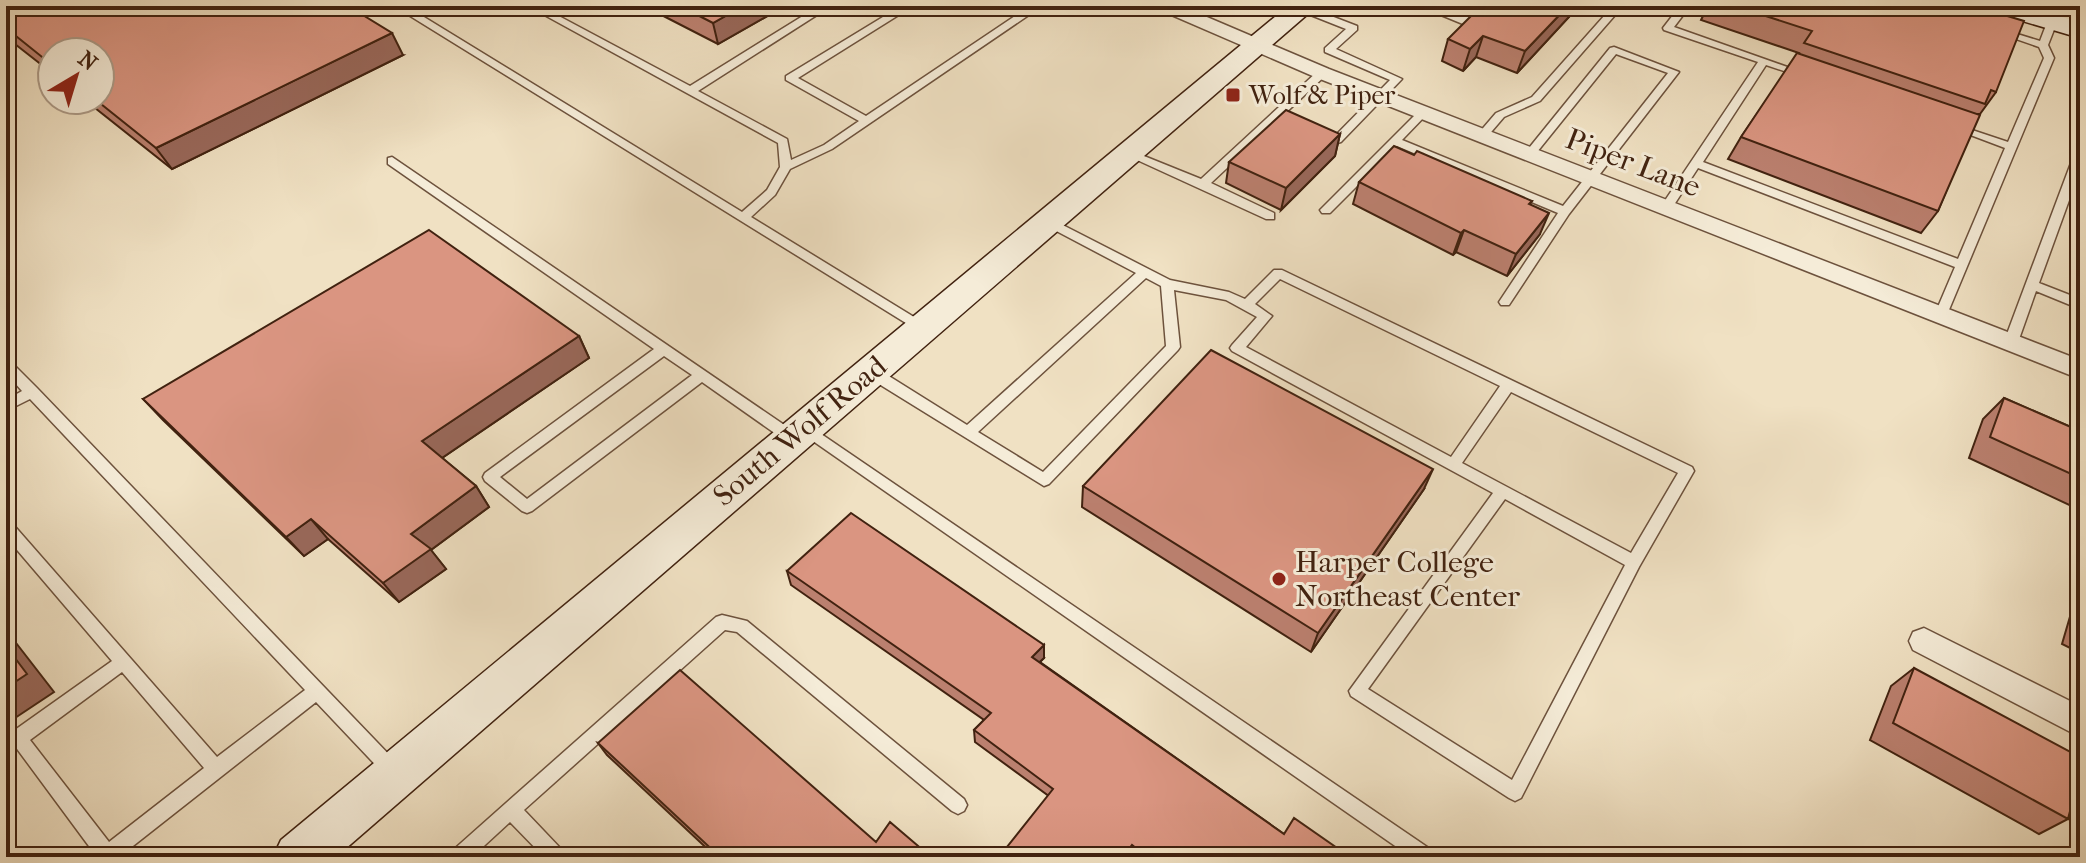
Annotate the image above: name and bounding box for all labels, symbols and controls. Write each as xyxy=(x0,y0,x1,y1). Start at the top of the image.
north arrow xyxy=(36,36,116,116)
text: N xyxy=(73,46,103,77)
place label: Wolf & Piper xyxy=(1248,80,1395,111)
marker: Wolf & Piper xyxy=(1224,86,1242,104)
street label: Piper Lane xyxy=(1561,121,1705,205)
street label: South Wolf Road xyxy=(706,348,894,514)
place label: Harper College Northeast Center xyxy=(1295,545,1520,614)
marker: Harper College Northeast Center xyxy=(1270,570,1288,588)

